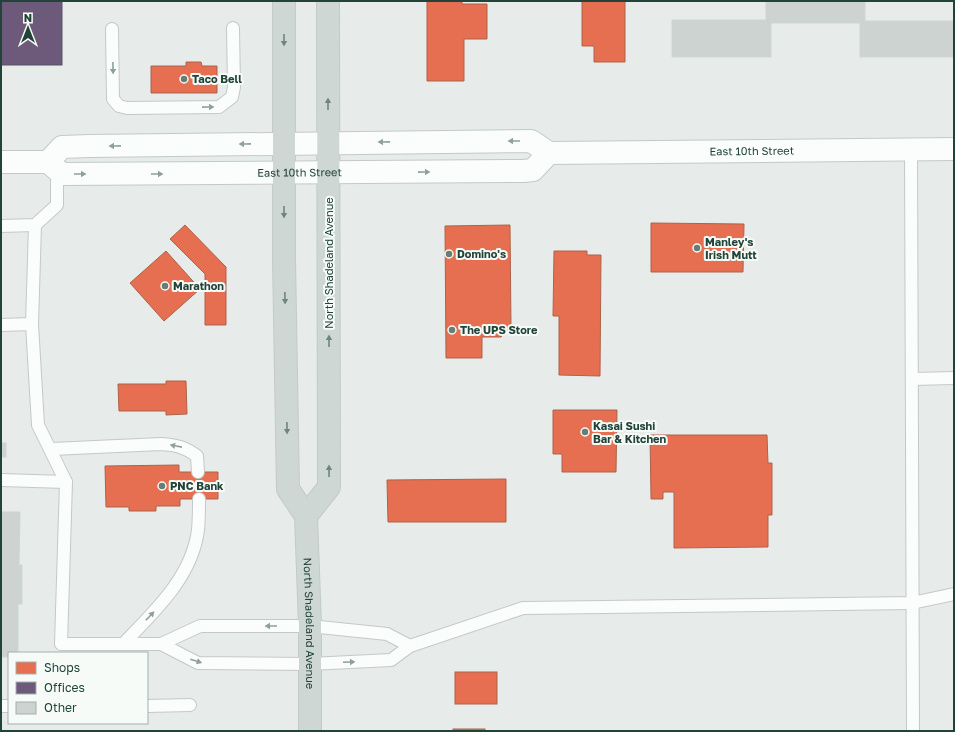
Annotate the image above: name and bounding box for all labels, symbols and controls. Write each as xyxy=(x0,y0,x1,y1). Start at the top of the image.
north arrow xyxy=(8,8,48,48)
text: N xyxy=(24,11,32,24)
one-way arrow xyxy=(281,34,287,47)
one-way arrow xyxy=(110,62,116,75)
place label: Taco Bell xyxy=(192,72,242,85)
marker: Taco Bell xyxy=(179,74,189,84)
one-way arrow xyxy=(325,97,331,110)
one-way arrow xyxy=(202,104,215,110)
one-way arrow xyxy=(507,138,520,144)
one-way arrow xyxy=(377,139,390,145)
one-way arrow xyxy=(238,141,251,147)
one-way arrow xyxy=(109,142,121,149)
street label: East 10th Street xyxy=(709,144,794,157)
street label: East 10th Street xyxy=(257,165,342,179)
one-way arrow xyxy=(418,169,431,175)
one-way arrow xyxy=(74,171,87,177)
one-way arrow xyxy=(151,171,164,177)
street label: North Shadeland Avenue xyxy=(322,197,335,329)
one-way arrow xyxy=(281,206,288,218)
place label: Manley's Irish Mutt xyxy=(705,235,757,261)
marker: Manley's Irish Mutt xyxy=(692,243,702,253)
place label: Domino's xyxy=(457,247,506,260)
marker: Domino's xyxy=(444,249,454,259)
place label: Marathon xyxy=(173,279,224,292)
marker: Marathon xyxy=(160,281,170,291)
one-way arrow xyxy=(282,292,288,305)
place label: The UPS Store xyxy=(460,323,538,336)
marker: The UPS Store xyxy=(447,325,457,335)
one-way arrow xyxy=(326,334,332,347)
place label: Kasai Sushi Bar & Kitchen xyxy=(593,419,667,445)
one-way arrow xyxy=(284,422,290,435)
marker: Kasai Sushi Bar & Kitchen xyxy=(580,427,590,437)
one-way arrow xyxy=(170,443,182,449)
one-way arrow xyxy=(326,464,332,477)
place label: PNC Bank xyxy=(170,479,224,492)
marker: PNC Bank xyxy=(157,481,167,491)
street label: North Shadeland Avenue xyxy=(302,557,317,689)
one-way arrow xyxy=(146,611,155,621)
one-way arrow xyxy=(264,623,277,629)
legend xyxy=(8,652,148,724)
one-way arrow xyxy=(191,658,203,664)
one-way arrow xyxy=(343,659,356,665)
text: Shops xyxy=(44,660,80,675)
text: Offices xyxy=(44,680,85,695)
text: Other xyxy=(44,700,77,715)

